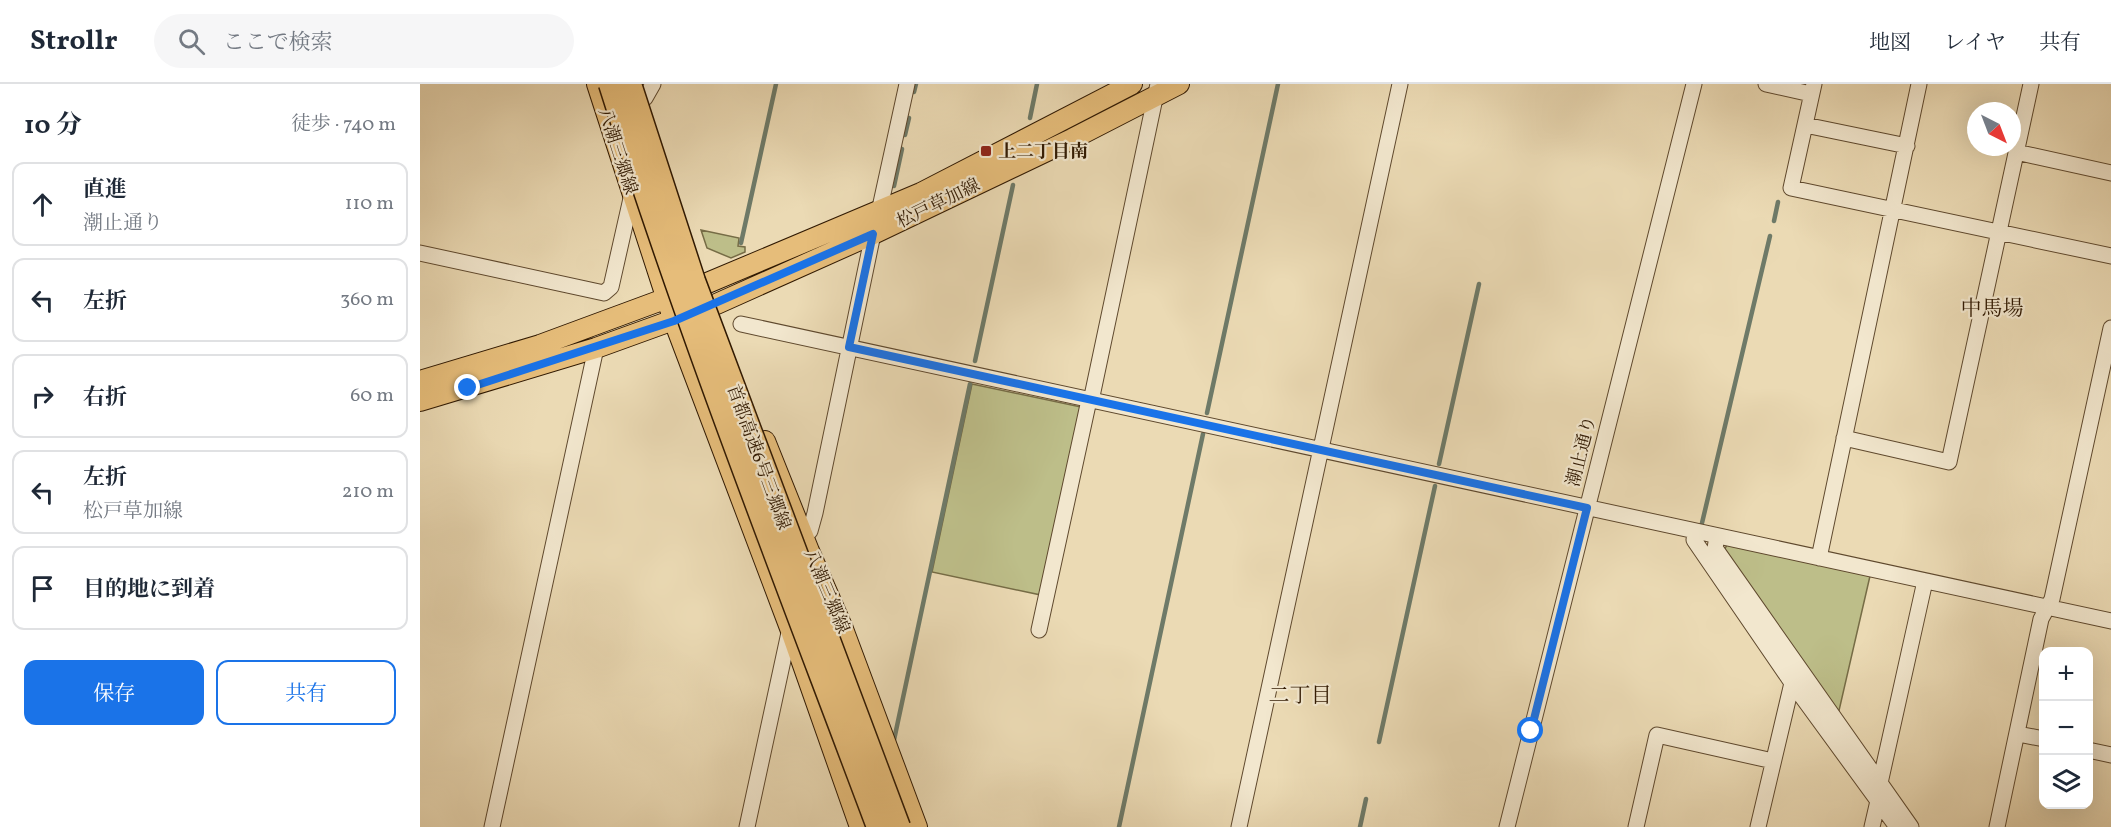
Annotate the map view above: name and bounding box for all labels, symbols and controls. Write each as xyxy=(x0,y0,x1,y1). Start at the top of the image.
search box xyxy=(154,14,574,68)
text: Strollr xyxy=(30,22,118,61)
icon: search xyxy=(175,25,208,58)
text: ここで検索 xyxy=(223,28,333,59)
text: 地図 xyxy=(1869,29,1911,58)
text: レイヤ xyxy=(1944,29,2006,58)
text: 共有 xyxy=(2039,29,2081,58)
north arrow xyxy=(1967,102,2021,156)
street label: 八潮三郷線 xyxy=(591,105,642,198)
text: 10 分 xyxy=(24,108,82,144)
text: 徒歩 · 740 m xyxy=(291,111,396,139)
place label: 上二丁目南 xyxy=(998,140,1088,165)
marker: 上二丁目南 xyxy=(979,144,993,158)
street label: 松戸草加線 xyxy=(893,173,985,235)
text: 直進 xyxy=(83,175,127,206)
icon: ahead xyxy=(26,188,59,221)
text: 110 m xyxy=(345,190,394,218)
text: 潮止通り xyxy=(83,210,163,238)
icon: left xyxy=(26,284,59,317)
text: 360 m xyxy=(340,286,394,314)
text: 左折 xyxy=(83,287,127,318)
district label: 中馬場 xyxy=(1961,295,2024,324)
route end xyxy=(454,374,480,400)
icon: right xyxy=(26,380,59,413)
street label: 首都高速6号三郷線 xyxy=(720,381,796,534)
text: 60 m xyxy=(350,382,394,410)
text: 右折 xyxy=(83,383,127,414)
street label: 潮止通り xyxy=(1562,413,1603,489)
text: 左折 xyxy=(83,463,127,494)
icon: left xyxy=(26,476,59,509)
text: 210 m xyxy=(342,478,394,506)
text: 松戸草加線 xyxy=(83,498,183,526)
street label: 八潮三郷線 xyxy=(797,545,855,638)
icon: arrive xyxy=(26,572,59,605)
text: 目的地に到着 xyxy=(83,575,215,606)
map controls xyxy=(2039,647,2093,809)
button: + xyxy=(2039,647,2093,701)
button: 保存 xyxy=(24,660,204,725)
button: 共有 xyxy=(216,660,396,725)
district label: 二丁目 xyxy=(1269,682,1332,711)
button: − xyxy=(2039,701,2093,755)
route start xyxy=(1517,717,1543,743)
button: layers xyxy=(2039,755,2093,809)

